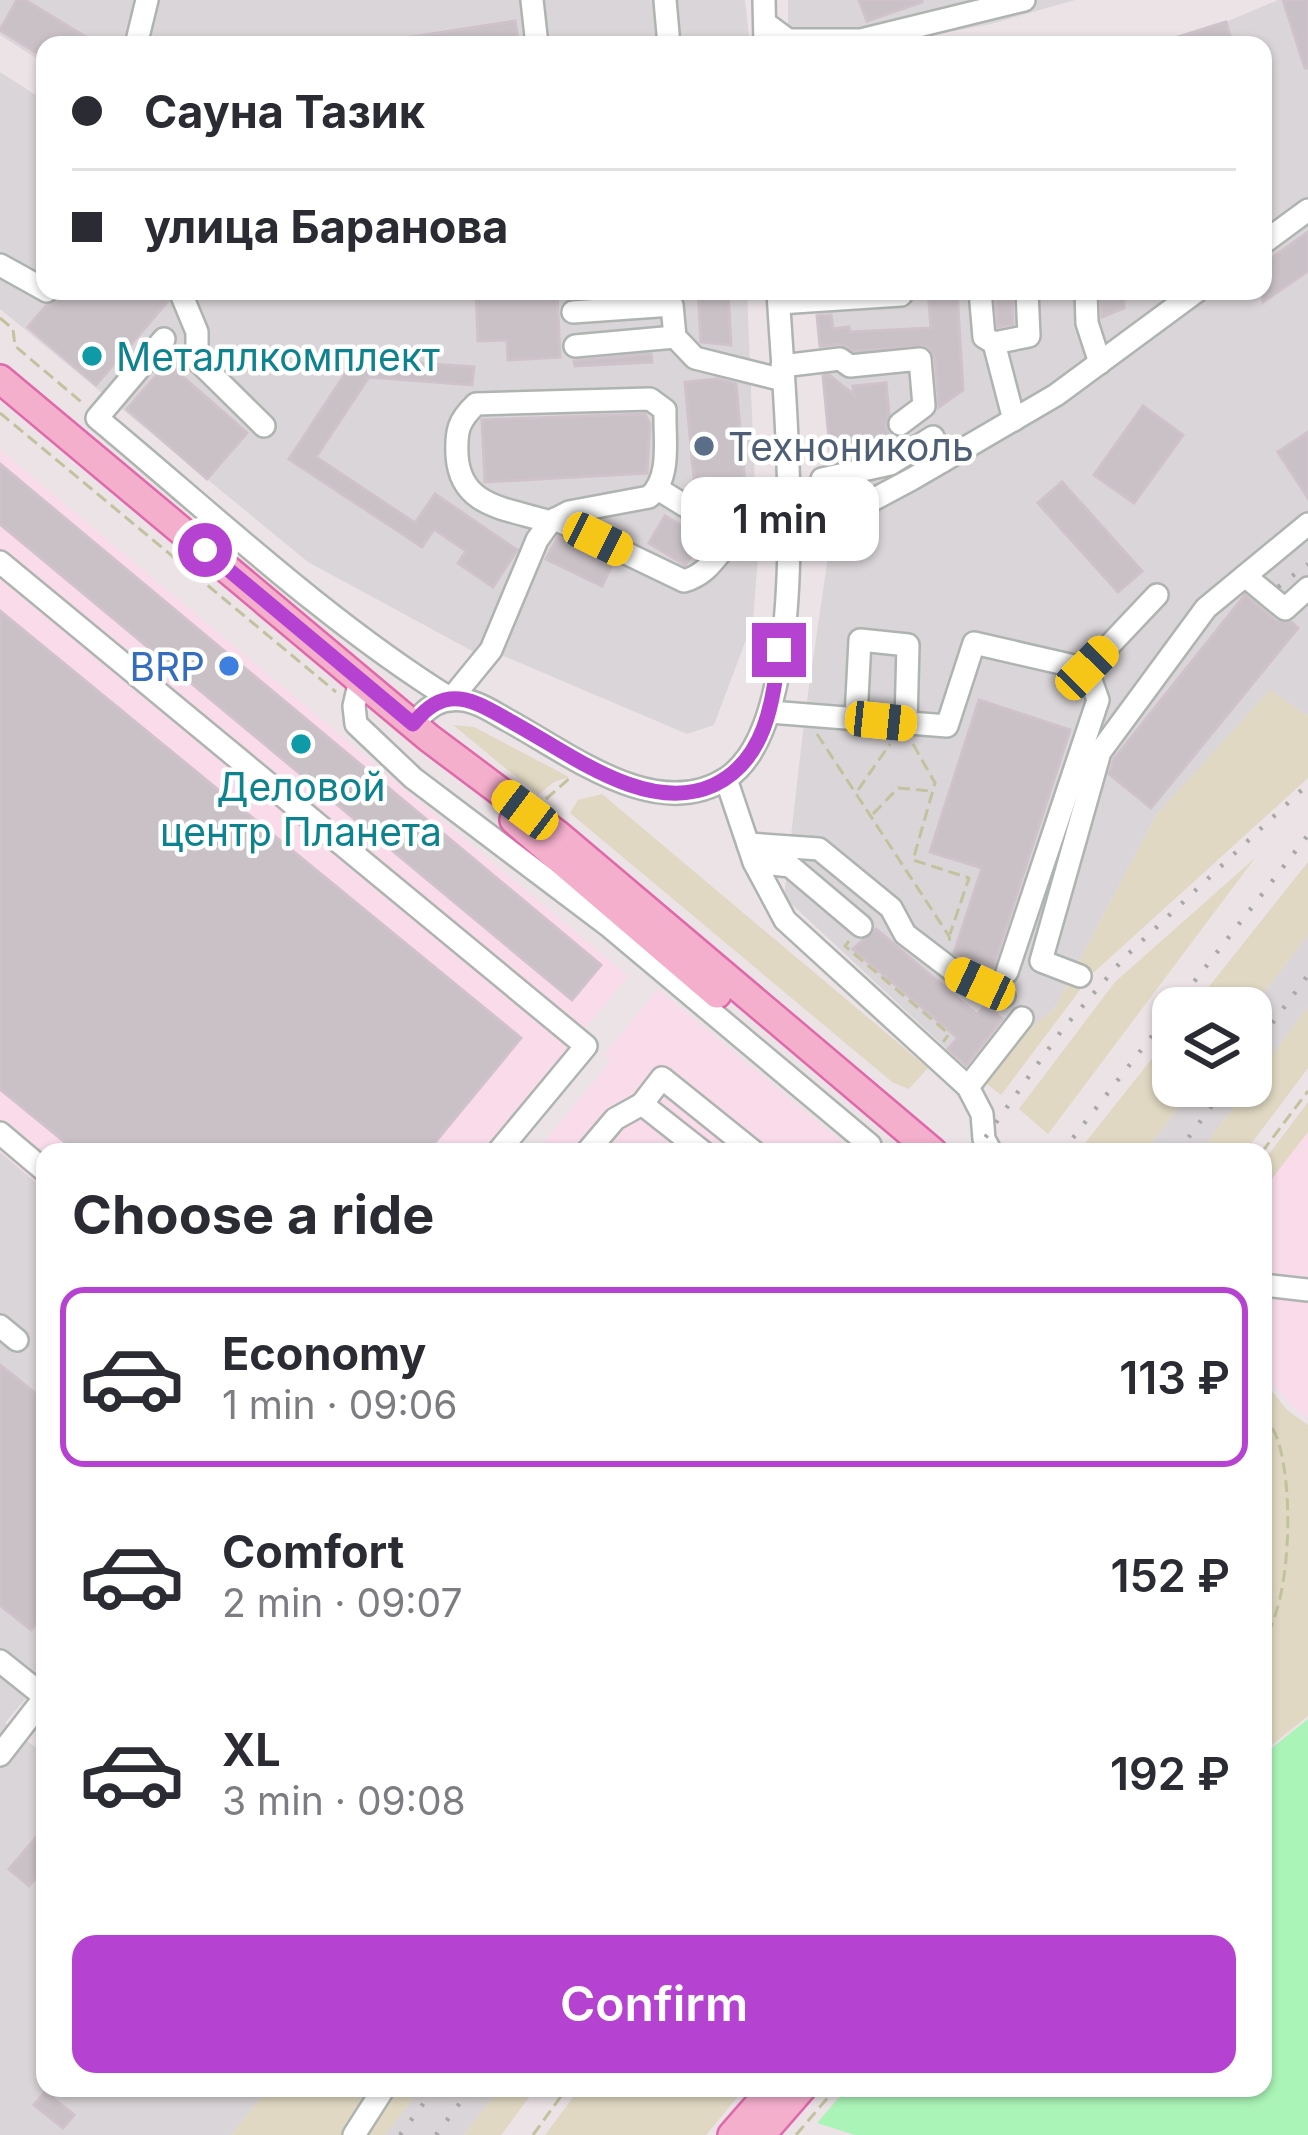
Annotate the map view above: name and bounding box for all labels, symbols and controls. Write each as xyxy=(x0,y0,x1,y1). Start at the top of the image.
text: Сауна Тазик xyxy=(144,84,425,139)
text: улица Баранова xyxy=(144,199,508,254)
place label: Металлкомплект xyxy=(116,333,440,380)
marker: Металлкомплект xyxy=(79,343,105,369)
place label: Технониколь xyxy=(728,423,974,470)
marker: Технониколь xyxy=(691,433,717,459)
callout: 1 min xyxy=(680,476,878,560)
text: 1 min xyxy=(732,495,828,542)
car xyxy=(558,507,638,571)
route start xyxy=(178,523,232,577)
route end xyxy=(752,623,806,677)
car xyxy=(1049,630,1125,706)
place label: BRP xyxy=(129,643,205,690)
marker: BRP xyxy=(216,653,242,679)
car xyxy=(843,699,919,743)
marker: Деловой центр Планета xyxy=(288,731,314,757)
place label: Деловой центр Планета xyxy=(160,763,442,855)
car xyxy=(485,774,565,846)
car xyxy=(940,952,1020,1016)
map controls xyxy=(1152,987,1272,1107)
button: layers xyxy=(1152,987,1272,1107)
text: Choose a ride xyxy=(72,1182,434,1247)
icon: car xyxy=(78,1323,186,1431)
text: Economy xyxy=(222,1326,426,1381)
text: 113 ₽ xyxy=(1119,1350,1230,1405)
text: 1 min · 09:06 xyxy=(222,1381,457,1428)
icon: car xyxy=(78,1521,186,1629)
text: Comfort xyxy=(222,1524,404,1579)
text: 152 ₽ xyxy=(1111,1548,1230,1603)
text: 2 min · 09:07 xyxy=(222,1579,463,1626)
icon: car xyxy=(78,1719,186,1827)
text: XL xyxy=(222,1722,281,1777)
text: 192 ₽ xyxy=(1110,1746,1230,1801)
text: 3 min · 09:08 xyxy=(222,1777,466,1824)
button: Confirm xyxy=(72,1935,1236,2073)

